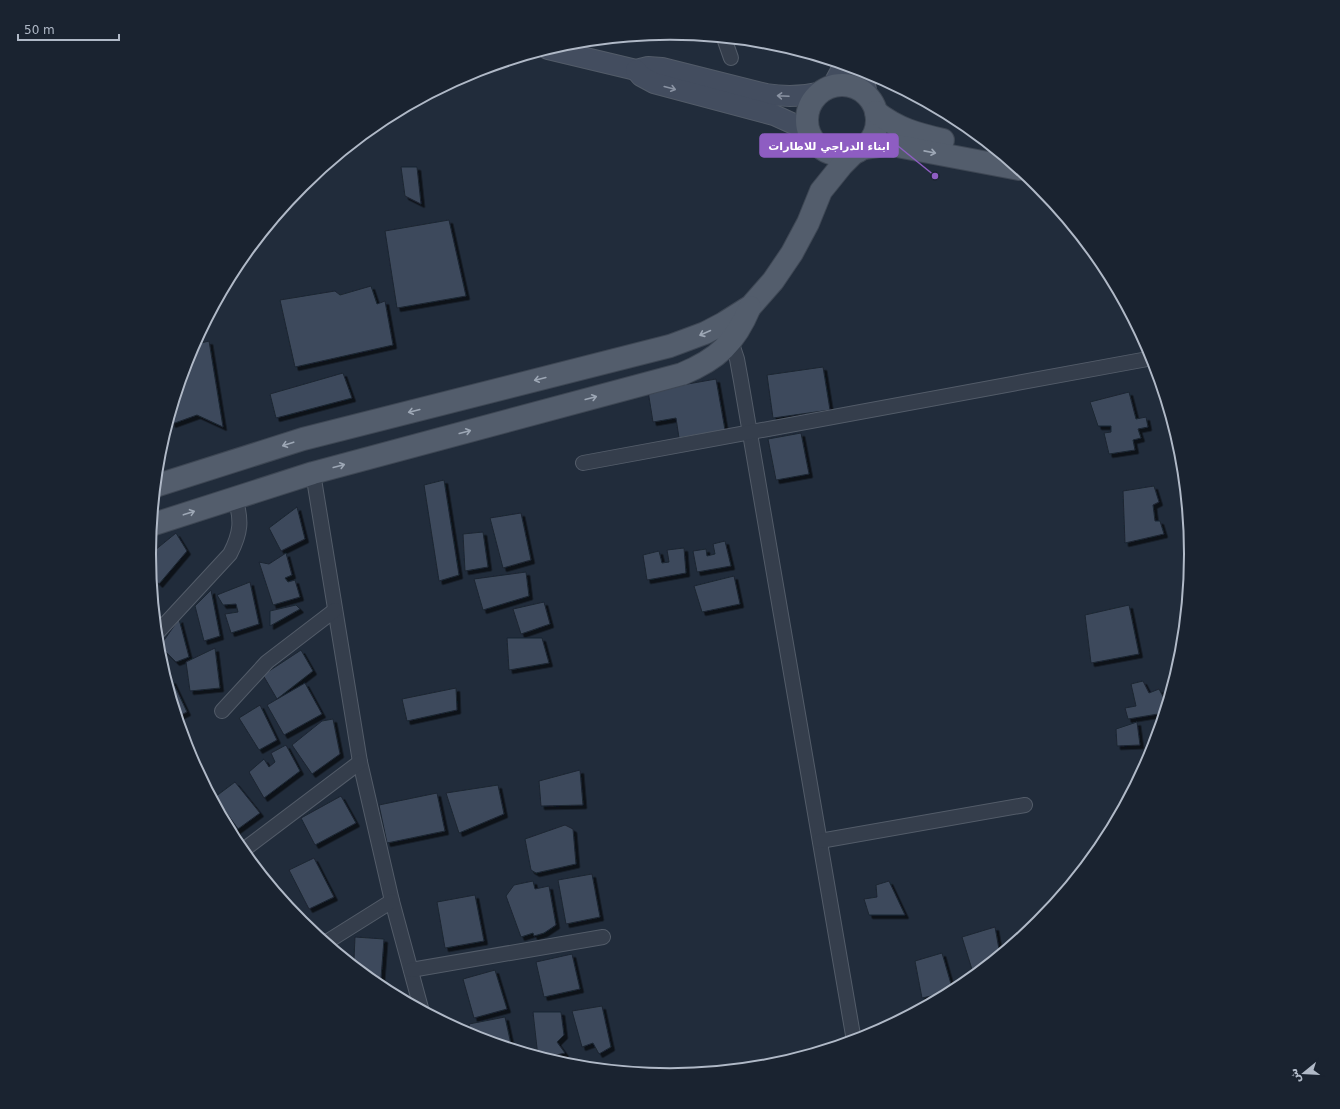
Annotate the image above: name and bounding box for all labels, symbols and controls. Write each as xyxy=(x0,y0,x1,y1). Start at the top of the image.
scale bar xyxy=(18,16,119,42)
text: 50 m xyxy=(24,23,55,37)
one-way arrow xyxy=(663,84,676,92)
one-way arrow xyxy=(777,93,790,100)
callout: ابناء الدراجي للاطارات xyxy=(760,134,898,157)
text: ابناء الدراجي للاطارات xyxy=(768,140,890,153)
one-way arrow xyxy=(923,148,936,156)
one-way arrow xyxy=(700,330,712,337)
one-way arrow xyxy=(534,376,547,383)
one-way arrow xyxy=(584,394,597,401)
one-way arrow xyxy=(408,408,421,415)
one-way arrow xyxy=(458,428,471,435)
one-way arrow xyxy=(282,441,295,448)
one-way arrow xyxy=(333,462,346,469)
one-way arrow xyxy=(182,509,195,516)
north arrow xyxy=(1284,1053,1324,1093)
text: ش xyxy=(1286,1067,1303,1085)

